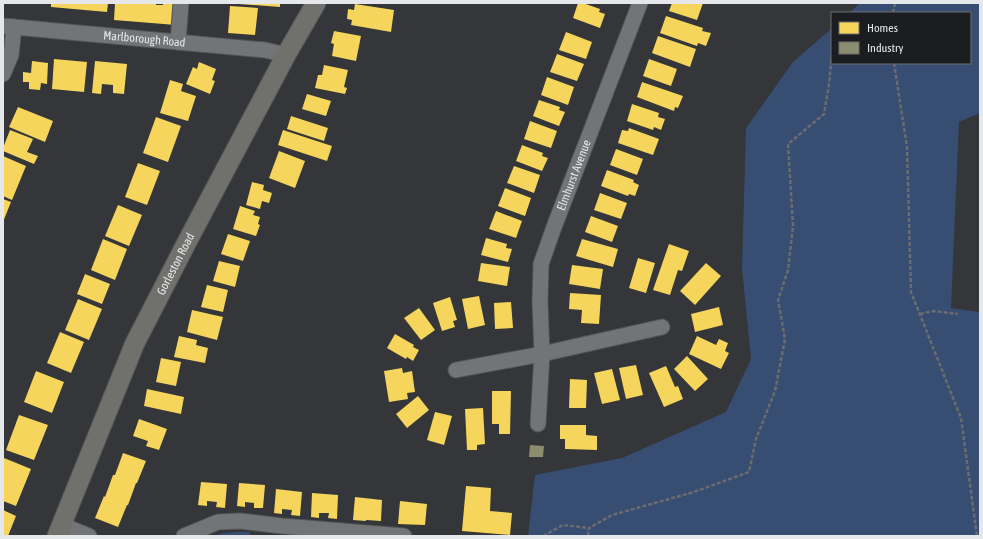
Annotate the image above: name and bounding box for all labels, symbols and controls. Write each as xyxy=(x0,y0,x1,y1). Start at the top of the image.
legend xyxy=(831,12,971,64)
text: Homes xyxy=(867,21,898,35)
street label: Marlborough Road xyxy=(103,28,186,50)
text: Industry xyxy=(867,41,904,55)
street label: Elmhurst Avenue xyxy=(554,138,594,212)
street label: Gorleston Road xyxy=(154,231,197,297)

